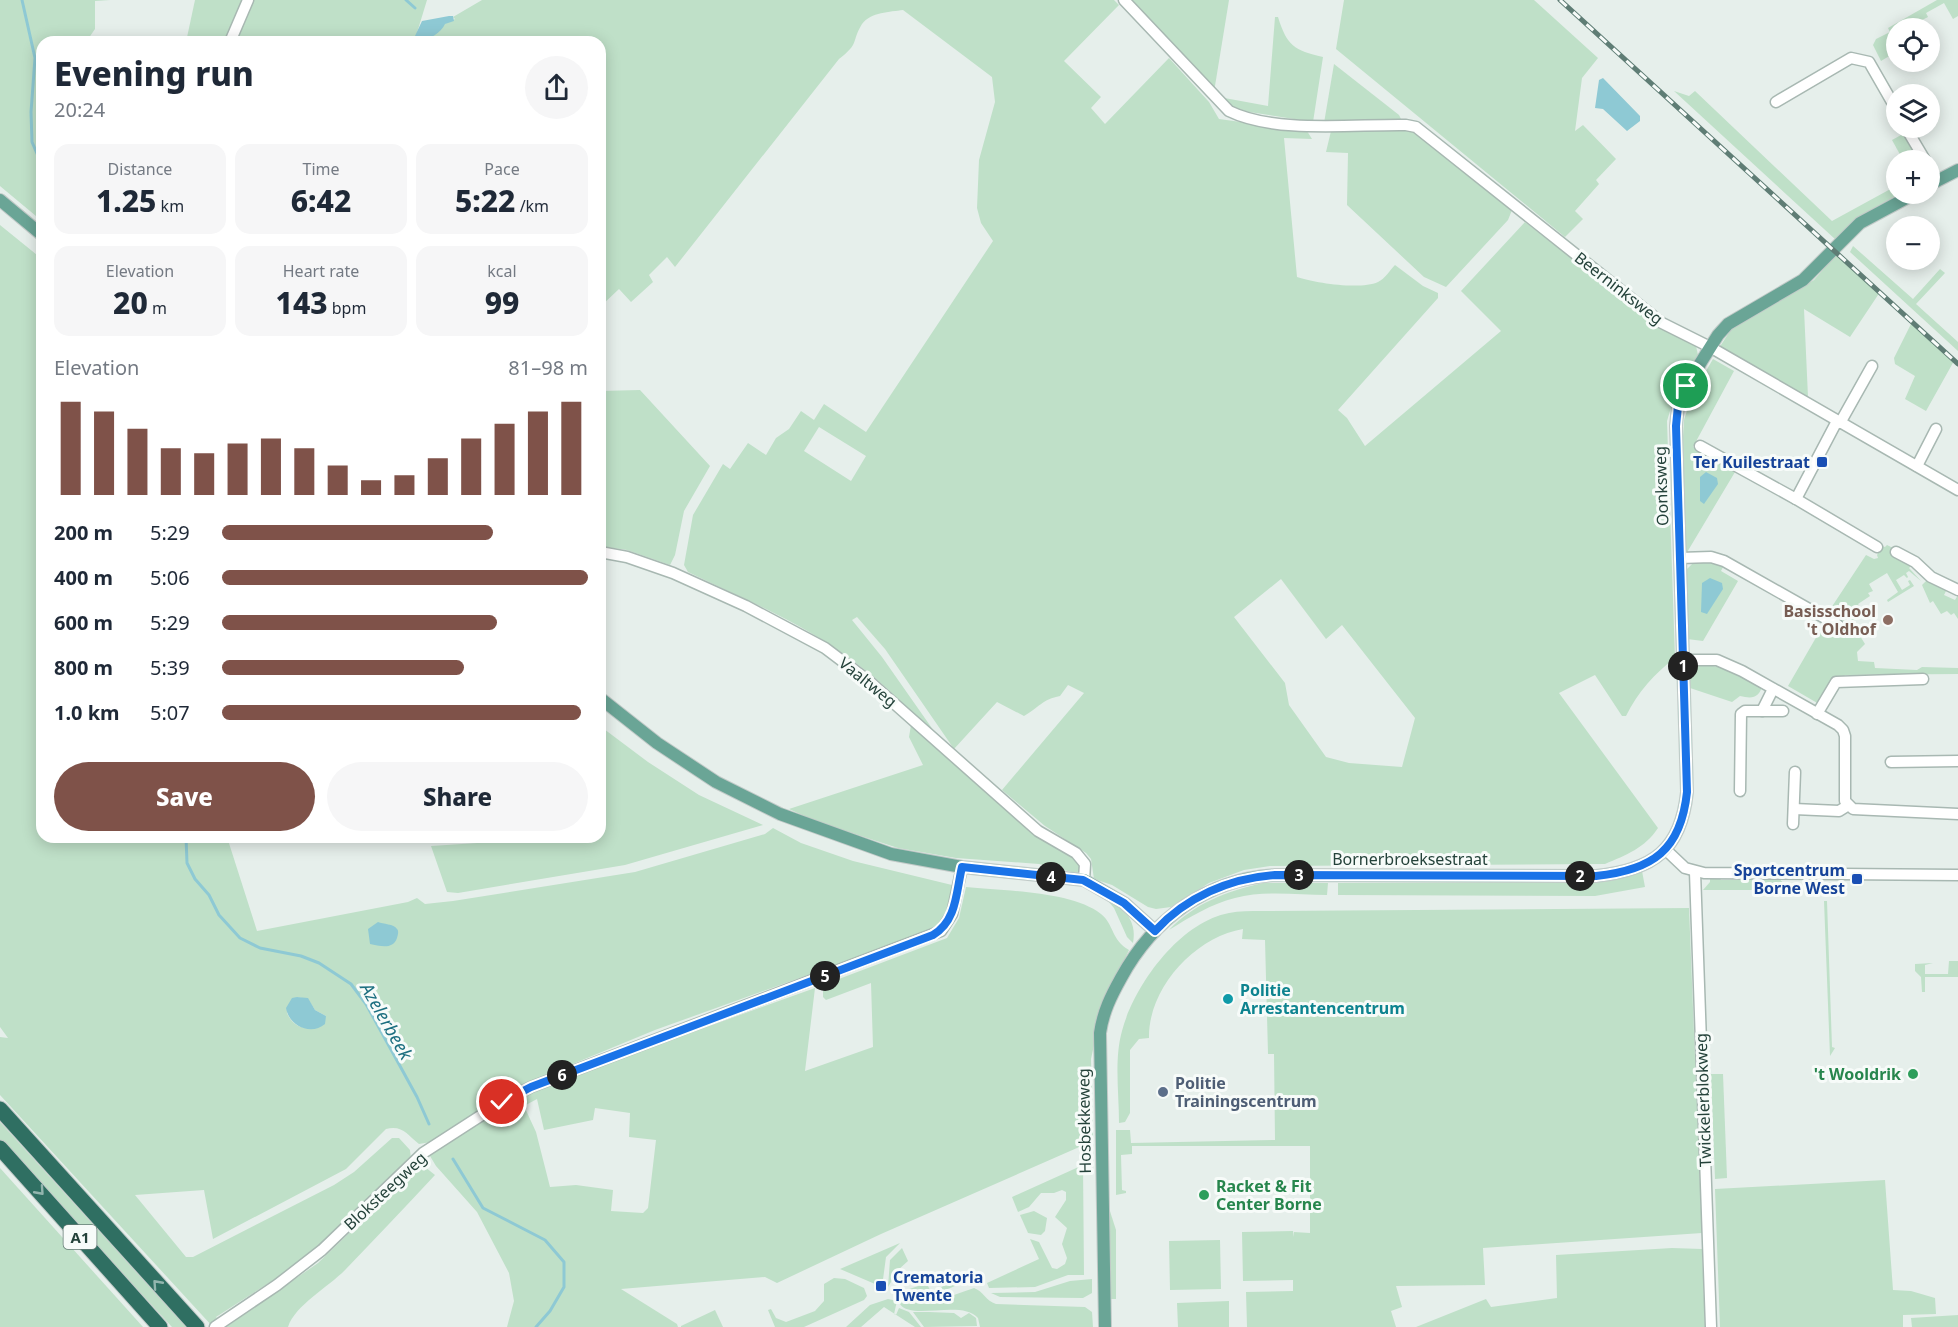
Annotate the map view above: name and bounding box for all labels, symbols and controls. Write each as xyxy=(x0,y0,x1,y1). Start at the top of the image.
map controls xyxy=(1886,18,1940,270)
button: locate xyxy=(1886,18,1940,72)
text: Evening run xyxy=(54,51,254,96)
button: share xyxy=(525,56,588,119)
button: layers xyxy=(1886,84,1940,138)
text: 20:24 xyxy=(54,96,105,123)
button: + xyxy=(1886,150,1940,204)
text: Distance xyxy=(108,158,172,180)
text: Time xyxy=(302,158,340,180)
text: Pace xyxy=(484,158,520,180)
text: 1.25 xyxy=(96,180,156,221)
text: 6:42 xyxy=(291,180,351,221)
text: 5:22 xyxy=(455,180,515,221)
text: km xyxy=(156,195,184,217)
text: /km xyxy=(515,195,549,217)
button: − xyxy=(1886,216,1940,270)
street label: Beerninksweg xyxy=(1570,247,1668,329)
text: Elevation xyxy=(106,260,174,282)
text: Heart rate xyxy=(283,260,359,282)
text: kcal xyxy=(487,260,517,282)
text: 20 xyxy=(113,282,148,323)
text: 143 xyxy=(276,282,328,323)
text: 99 xyxy=(485,282,519,323)
text: m xyxy=(148,297,167,319)
text: bpm xyxy=(328,297,366,319)
text: Elevation xyxy=(54,354,139,381)
text: 81–98 m xyxy=(508,354,588,381)
pin xyxy=(1660,360,1711,411)
icon: arrive xyxy=(1669,369,1702,402)
street label: Oonksweg xyxy=(1649,446,1673,526)
place label: Ter Kuilestraat xyxy=(1693,451,1810,473)
marker: Ter Kuilestraat xyxy=(1815,455,1829,469)
text: 200 m xyxy=(54,519,113,546)
text: 5:29 xyxy=(150,519,190,546)
text: 400 m xyxy=(54,564,113,591)
text: 5:06 xyxy=(150,564,190,591)
place label: Basisschool 't Oldhof xyxy=(1783,600,1877,640)
text: 600 m xyxy=(54,609,113,636)
text: 5:29 xyxy=(150,609,190,636)
marker: Basisschool 't Oldhof xyxy=(1881,613,1895,627)
pin: 1 xyxy=(1668,651,1698,681)
street label: Vaaltweg xyxy=(834,652,902,712)
text: 800 m xyxy=(54,654,113,681)
text: 5:39 xyxy=(150,654,190,681)
text: 1 xyxy=(1678,655,1688,677)
text: 1.0 km xyxy=(54,699,120,726)
text: 5:07 xyxy=(150,699,190,726)
button: Save xyxy=(54,762,315,831)
button: Share xyxy=(327,762,588,831)
street label: Bornerbroeksestraat xyxy=(1332,848,1488,870)
place label: Sportcentrum Borne West xyxy=(1734,859,1845,899)
pin: 3 xyxy=(1284,860,1314,890)
pin: 2 xyxy=(1565,861,1595,891)
pin: 4 xyxy=(1036,862,1066,892)
text: 3 xyxy=(1294,864,1304,886)
text: 2 xyxy=(1575,865,1585,887)
text: 4 xyxy=(1046,866,1056,888)
marker: Sportcentrum Borne West xyxy=(1850,872,1864,886)
pin: 5 xyxy=(810,961,840,991)
text: 5 xyxy=(820,965,830,987)
water label: Azelerbeek xyxy=(354,976,419,1065)
place label: Politie Arrestantencentrum xyxy=(1240,979,1405,1019)
marker: Politie Arrestantencentrum xyxy=(1221,992,1235,1006)
street label: Twickelerblokweg xyxy=(1690,1033,1716,1167)
pin: 6 xyxy=(547,1060,577,1090)
place label: 't Wooldrik xyxy=(1814,1063,1901,1085)
text: 6 xyxy=(557,1064,567,1086)
marker: 't Wooldrik xyxy=(1906,1067,1920,1081)
street label: Hosbekkeweg xyxy=(1072,1068,1096,1174)
place label: Politie Trainingscentrum xyxy=(1175,1072,1317,1112)
pin xyxy=(476,1076,527,1127)
icon: check xyxy=(485,1085,518,1118)
marker: Politie Trainingscentrum xyxy=(1156,1085,1170,1099)
street label: Bloksteegweg xyxy=(339,1147,431,1235)
place label: Racket & Fit Center Borne xyxy=(1216,1175,1322,1215)
one-way arrow xyxy=(33,1185,44,1195)
marker: Racket & Fit Center Borne xyxy=(1197,1188,1211,1202)
road number: A1 xyxy=(64,1225,97,1249)
place label: Crematoria Twente xyxy=(893,1266,983,1306)
marker: Crematoria Twente xyxy=(874,1279,888,1293)
one-way arrow xyxy=(153,1280,164,1290)

